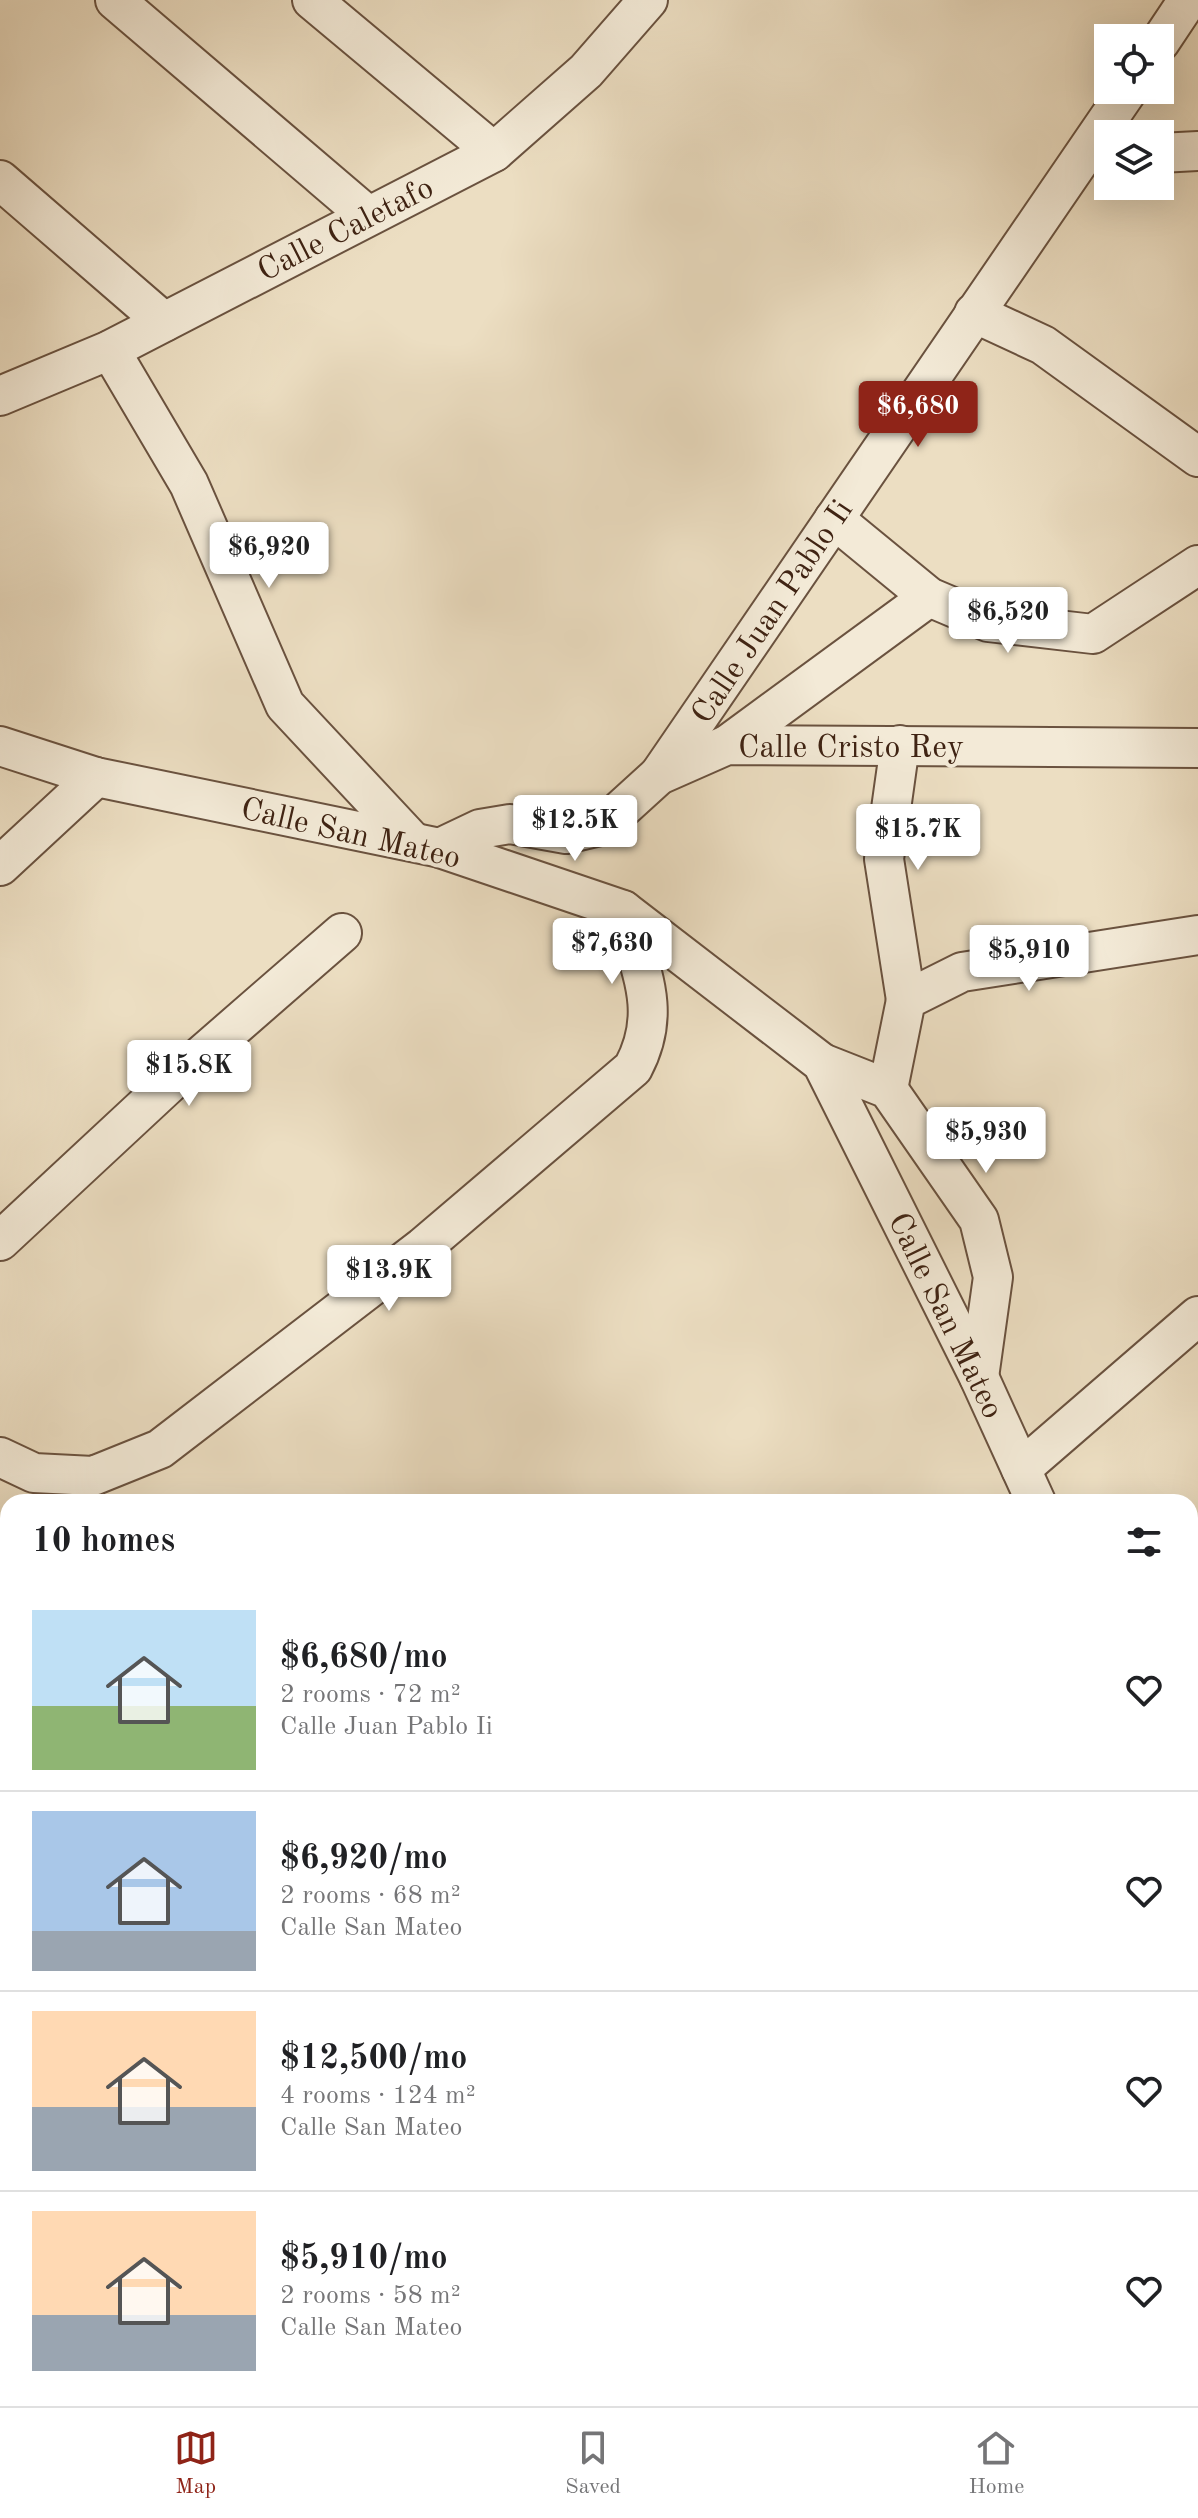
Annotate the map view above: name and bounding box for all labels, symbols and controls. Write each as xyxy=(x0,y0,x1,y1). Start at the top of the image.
map controls xyxy=(1094,24,1174,200)
button: locate xyxy=(1094,24,1174,104)
button: layers xyxy=(1094,120,1174,200)
street label: Calle Caletafo xyxy=(253,173,439,289)
pin: $6,680 xyxy=(853,381,983,449)
text: $6,680 xyxy=(877,394,959,420)
street label: Calle Juan Pablo Ii xyxy=(687,495,860,730)
pin: $6,920 xyxy=(204,522,334,590)
text: $6,920 xyxy=(228,535,310,561)
pin: $6,520 xyxy=(943,587,1073,655)
text: $6,520 xyxy=(967,600,1049,626)
street label: Calle Cristo Rey xyxy=(738,733,964,765)
street label: Calle San Mateo xyxy=(237,794,463,876)
pin: $12.5K xyxy=(510,795,640,863)
pin: $15.7K xyxy=(853,804,983,872)
text: $12.5K xyxy=(531,808,619,834)
text: $15.7K xyxy=(874,817,962,843)
pin: $7,630 xyxy=(547,918,677,986)
pin: $5,910 xyxy=(964,925,1094,993)
text: $7,630 xyxy=(571,931,653,957)
text: $5,910 xyxy=(988,938,1070,964)
pin: $15.8K xyxy=(124,1040,254,1108)
text: $15.8K xyxy=(145,1053,233,1079)
pin: $5,930 xyxy=(921,1107,1051,1175)
text: $5,930 xyxy=(945,1120,1027,1146)
street label: Calle San Mateo xyxy=(881,1208,1008,1424)
pin: $13.9K xyxy=(324,1245,454,1313)
text: $13.9K xyxy=(345,1258,433,1284)
icon: filters xyxy=(1122,1520,1166,1564)
text: 10 homes xyxy=(32,1525,175,1559)
text: $6,680/mo xyxy=(280,1641,448,1675)
icon: home xyxy=(96,1642,192,1738)
icon: heart xyxy=(1122,1668,1166,1712)
text: 2 rooms · 72 m² xyxy=(280,1682,461,1708)
text: Calle Juan Pablo Ii xyxy=(280,1714,493,1740)
text: $6,920/mo xyxy=(280,1842,448,1876)
icon: home xyxy=(96,1843,192,1939)
icon: heart xyxy=(1122,1869,1166,1913)
text: 2 rooms · 68 m² xyxy=(280,1883,461,1909)
text: Calle San Mateo xyxy=(280,1915,462,1941)
text: $12,500/mo xyxy=(280,2042,467,2076)
icon: home xyxy=(96,2043,192,2139)
icon: heart xyxy=(1122,2069,1166,2113)
text: 4 rooms · 124 m² xyxy=(280,2083,476,2109)
text: Calle San Mateo xyxy=(280,2115,462,2141)
text: $5,910/mo xyxy=(280,2242,448,2276)
icon: home xyxy=(96,2243,192,2339)
icon: heart xyxy=(1122,2269,1166,2313)
text: 2 rooms · 58 m² xyxy=(280,2283,461,2309)
text: Calle San Mateo xyxy=(280,2315,462,2341)
tab: Map xyxy=(174,2426,218,2501)
tab: Saved xyxy=(565,2426,621,2501)
tab: Home xyxy=(968,2426,1024,2501)

